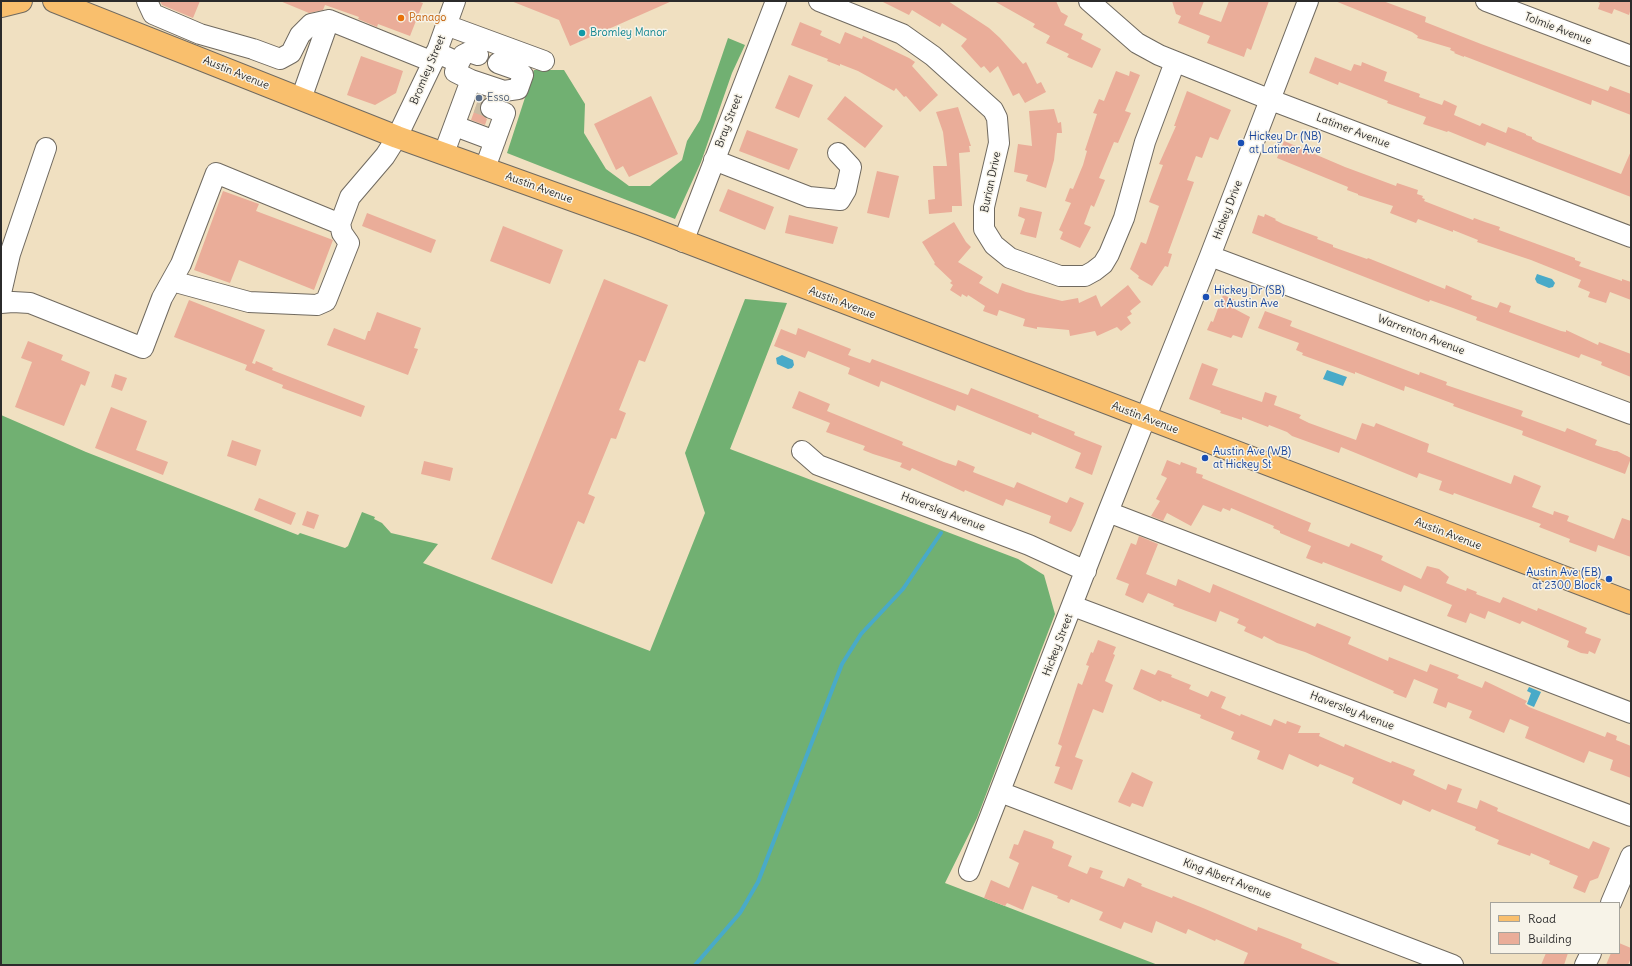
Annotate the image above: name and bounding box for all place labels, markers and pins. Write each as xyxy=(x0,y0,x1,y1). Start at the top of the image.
place label: Panago xyxy=(409,11,447,25)
marker: Panago xyxy=(396,13,406,23)
place label: Bromley Manor xyxy=(590,26,667,40)
marker: Bromley Manor xyxy=(577,28,587,38)
place label: Esso xyxy=(487,91,510,105)
marker: Esso xyxy=(474,93,484,103)
place label: Hickey Dr (NB) at Latimer Ave xyxy=(1249,130,1321,156)
marker: Hickey Dr (NB) at Latimer Ave xyxy=(1236,138,1246,148)
place label: Hickey Dr (SB) at Austin Ave xyxy=(1214,284,1285,310)
marker: Hickey Dr (SB) at Austin Ave xyxy=(1201,292,1211,302)
place label: Austin Ave (WB) at Hickey St xyxy=(1213,445,1291,471)
marker: Austin Ave (WB) at Hickey St xyxy=(1200,453,1210,463)
place label: Austin Ave (EB) at 2300 Block xyxy=(1526,566,1601,592)
marker: Austin Ave (EB) at 2300 Block xyxy=(1604,574,1614,584)

